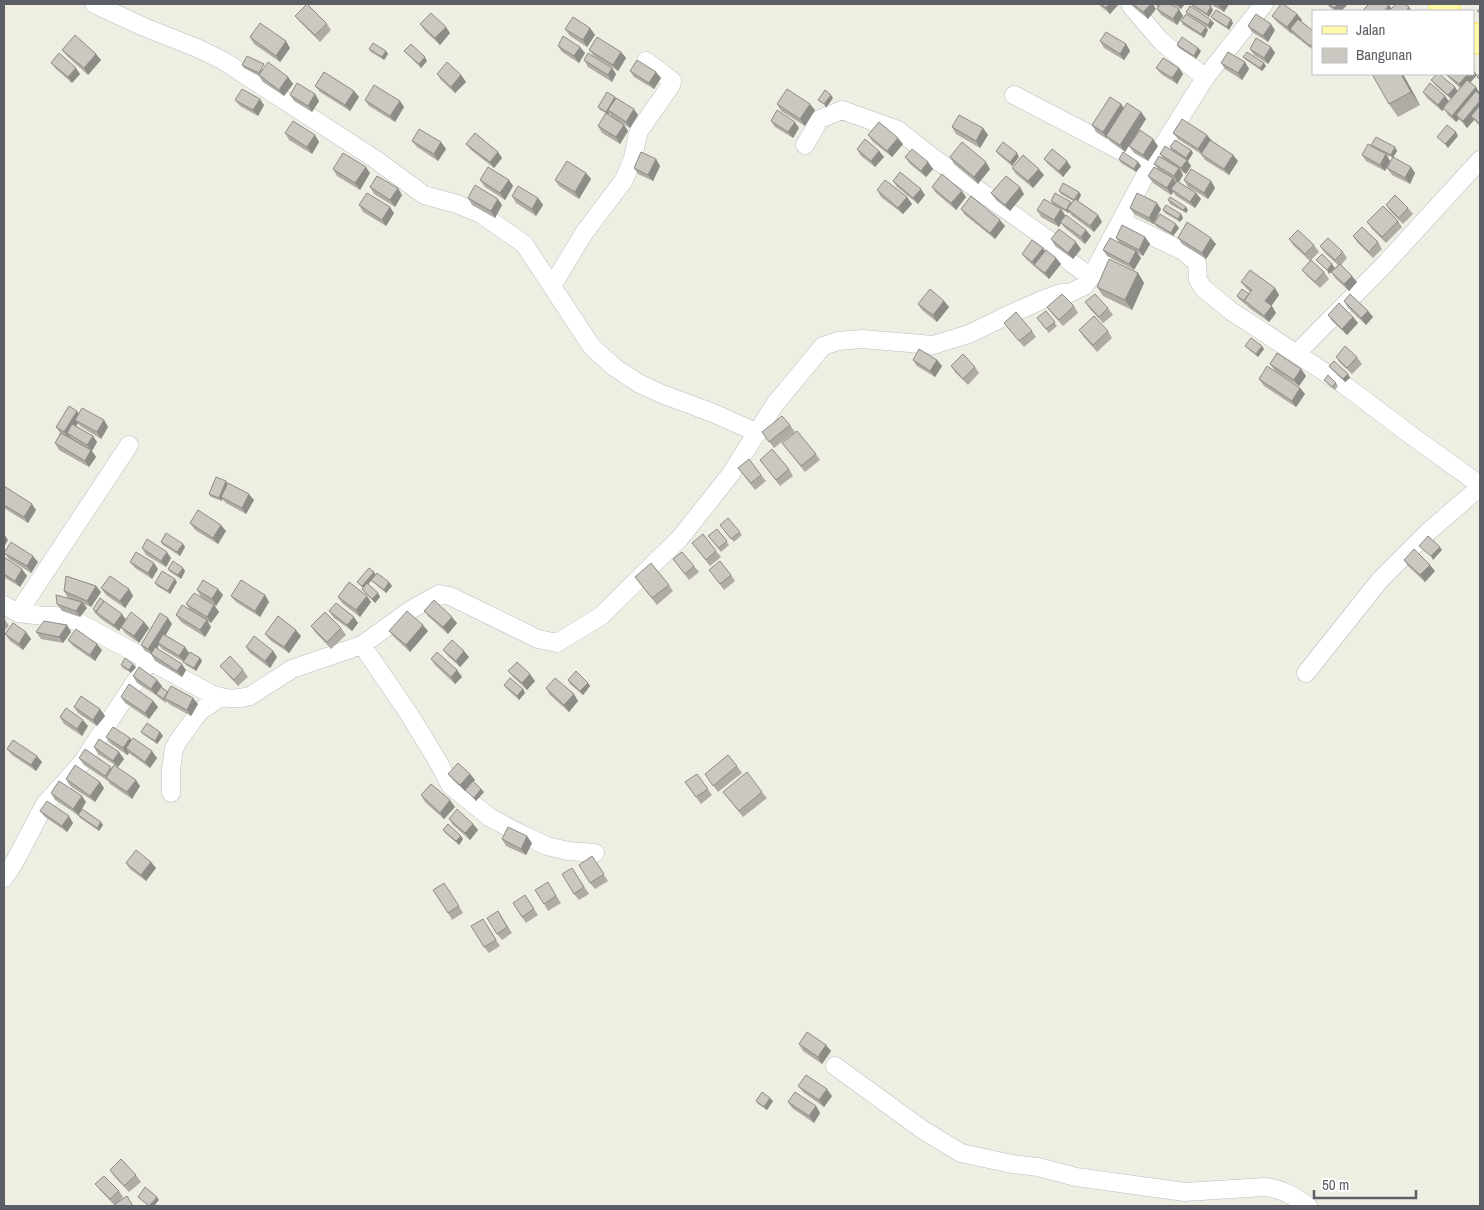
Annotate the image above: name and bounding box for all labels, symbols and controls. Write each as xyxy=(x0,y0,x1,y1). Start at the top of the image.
legend xyxy=(1312,10,1474,75)
text: Jalan xyxy=(1356,19,1385,40)
text: Bangunan xyxy=(1356,44,1412,65)
scale bar xyxy=(1314,1168,1416,1200)
text: 50 m xyxy=(1322,1174,1349,1195)

